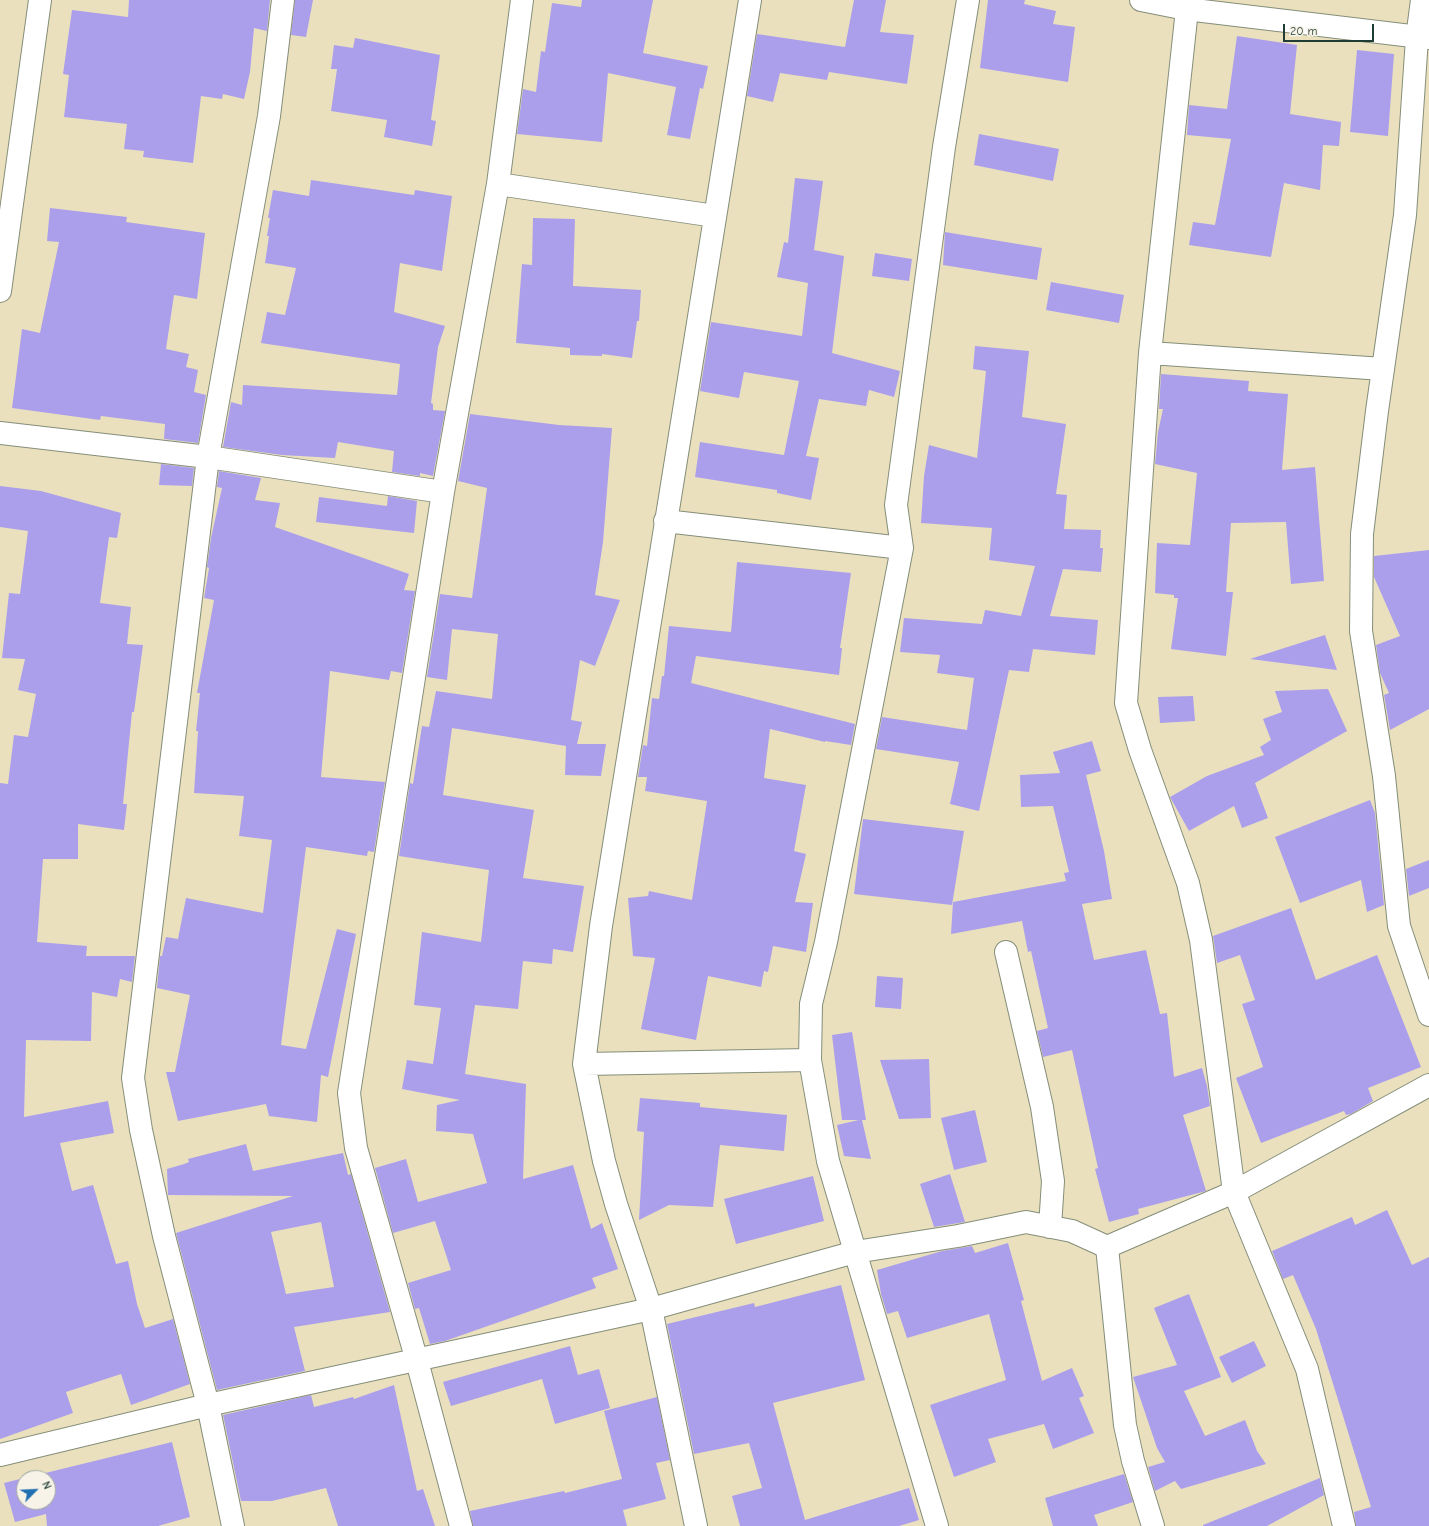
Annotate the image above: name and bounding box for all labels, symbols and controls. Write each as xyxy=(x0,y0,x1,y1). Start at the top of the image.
scale bar xyxy=(1285,16,1376,42)
text: 20 m xyxy=(1290,24,1318,38)
north arrow xyxy=(16,1470,56,1510)
text: N xyxy=(39,1479,54,1491)

